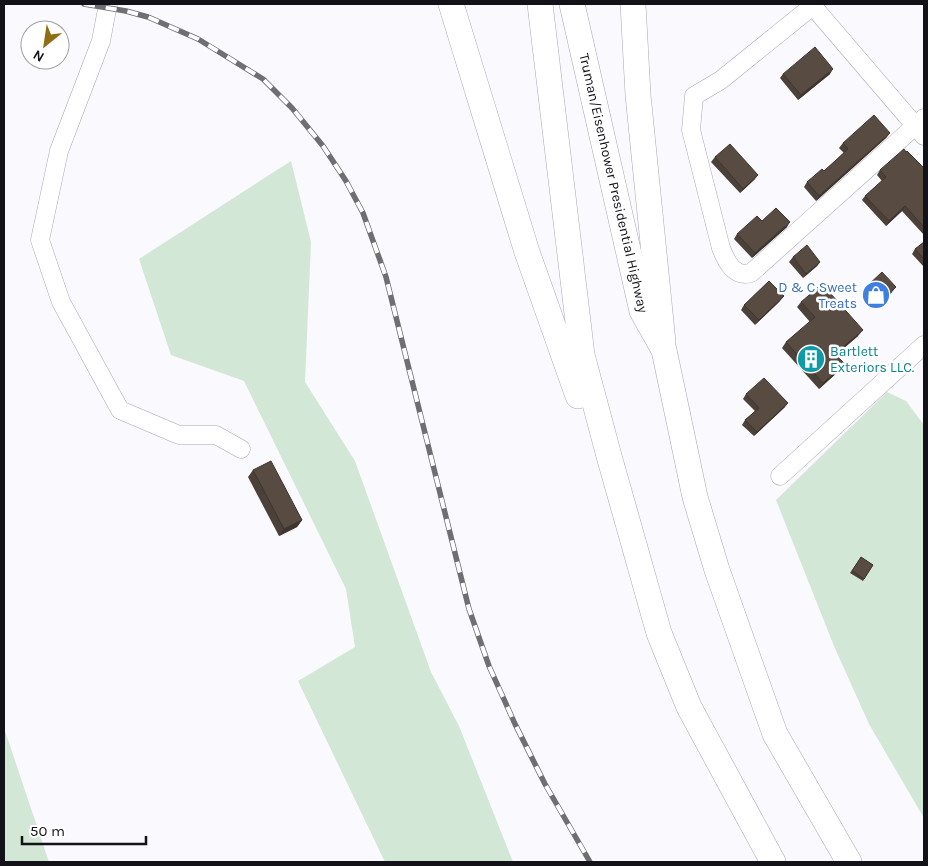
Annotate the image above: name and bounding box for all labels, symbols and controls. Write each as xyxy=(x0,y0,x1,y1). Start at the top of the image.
north arrow xyxy=(20,20,70,70)
text: N xyxy=(30,46,47,66)
street label: Truman/Eisenhower Presidential Highway xyxy=(575,52,652,315)
place label: D & C Sweet Treats xyxy=(778,279,857,312)
shop icon: D & C Sweet Treats xyxy=(861,280,891,310)
place label: Bartlett Exteriors LLC. xyxy=(830,343,915,376)
building icon: Bartlett Exteriors LLC. xyxy=(796,344,826,374)
scale bar xyxy=(22,814,146,846)
text: 50 m xyxy=(30,822,65,840)

